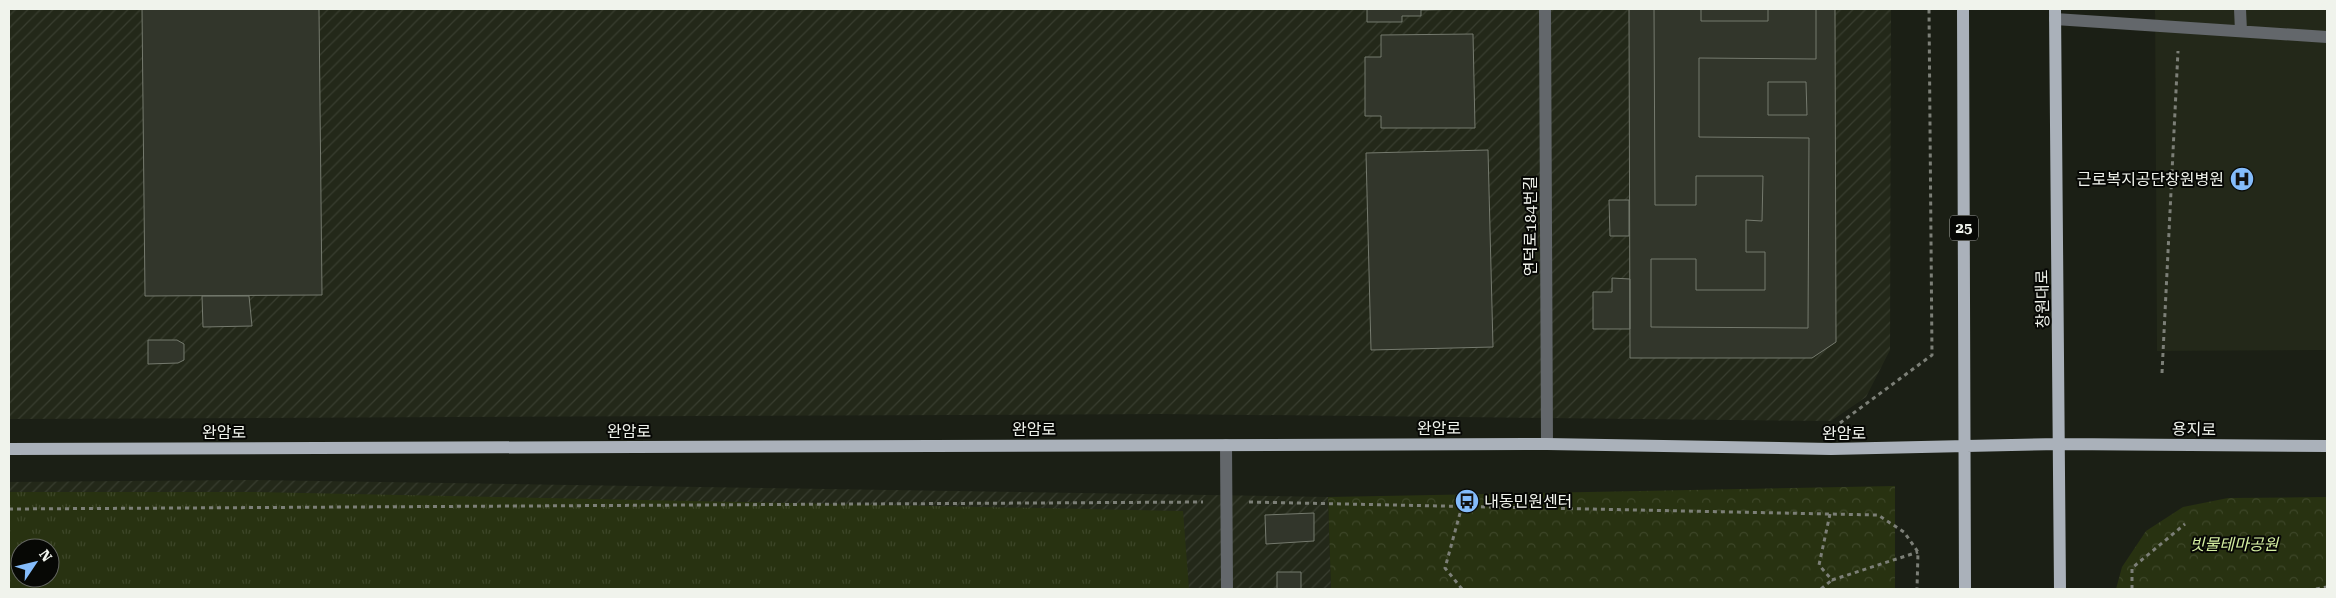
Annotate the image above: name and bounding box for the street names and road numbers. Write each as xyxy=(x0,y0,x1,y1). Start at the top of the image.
street label: 연덕로184번길 xyxy=(1521,176,1540,276)
road number: 25 xyxy=(1950,216,1978,240)
street label: 창원대로 xyxy=(2032,269,2053,329)
street label: 완암로 xyxy=(1417,419,1461,438)
street label: 완암로 xyxy=(1012,420,1056,439)
street label: 용지로 xyxy=(2172,420,2217,439)
street label: 완암로 xyxy=(607,422,651,441)
street label: 완암로 xyxy=(202,423,246,442)
street label: 완암로 xyxy=(1822,424,1866,443)

